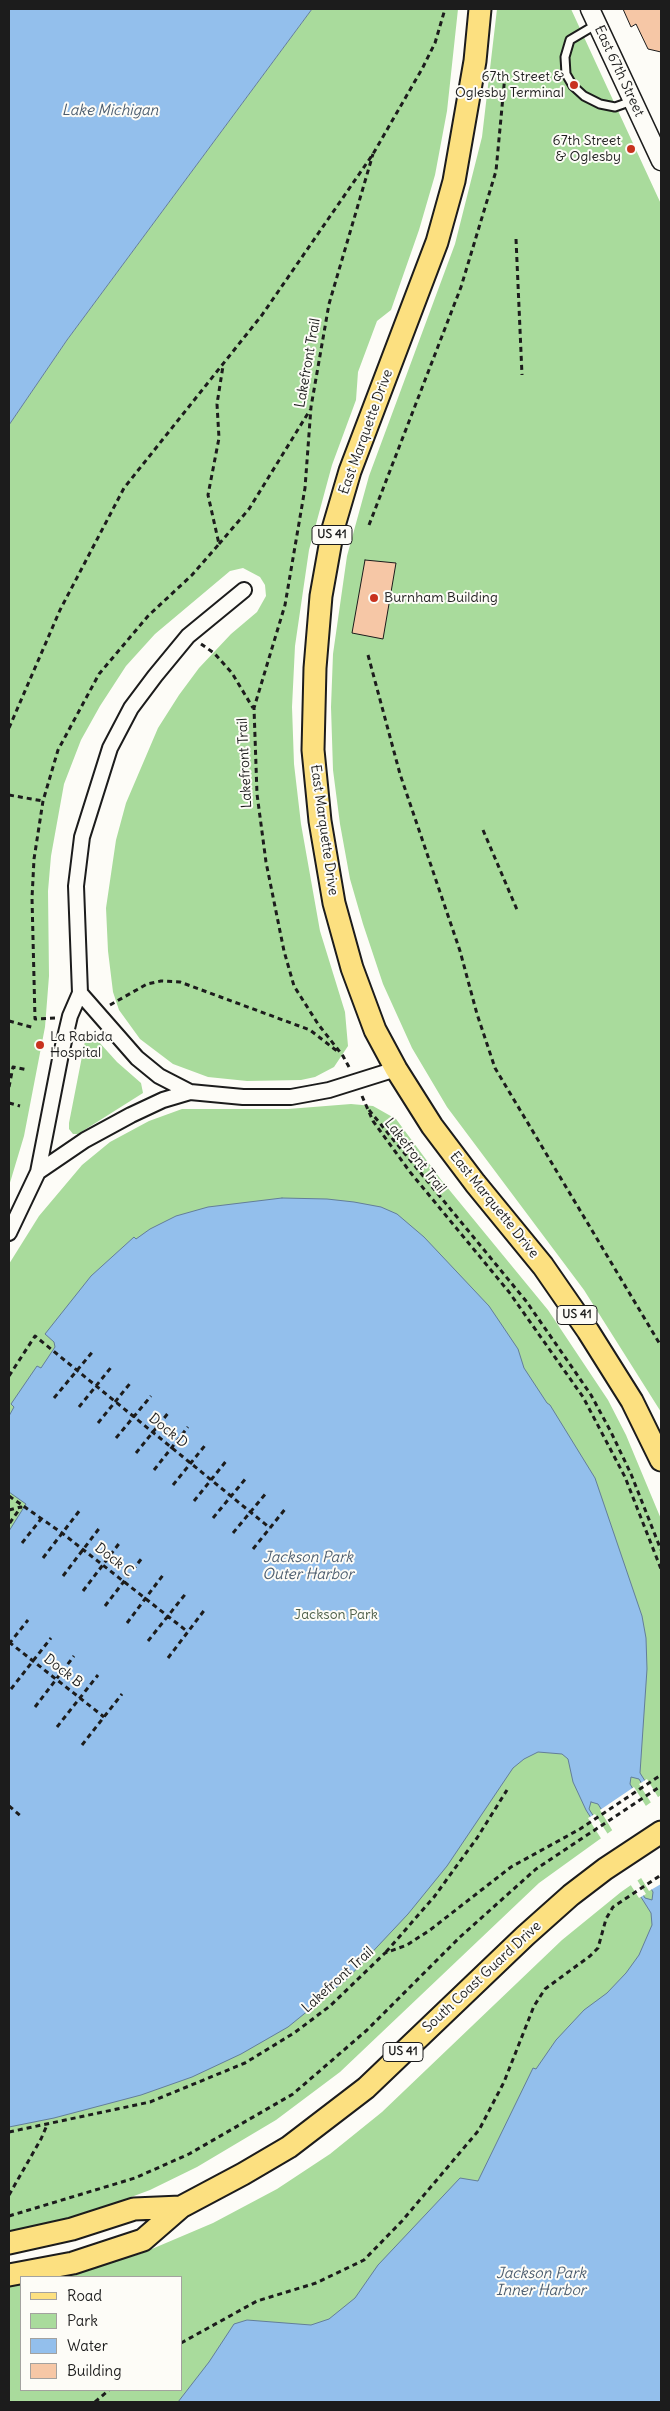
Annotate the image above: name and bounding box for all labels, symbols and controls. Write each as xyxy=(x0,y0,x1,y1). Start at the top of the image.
street label: East 67th Street xyxy=(590,23,648,119)
place label: 67th Street & Oglesby Terminal xyxy=(455,69,564,102)
marker: 67th Street & Oglesby Terminal xyxy=(568,79,580,91)
water label: Lake Michigan xyxy=(62,102,158,120)
place label: 67th Street & Oglesby xyxy=(553,133,621,166)
marker: 67th Street & Oglesby xyxy=(625,143,637,155)
street label: Lakefront Trail xyxy=(292,317,324,409)
street label: East Marquette Drive xyxy=(336,367,396,497)
road number: US 41 xyxy=(312,526,352,544)
place label: Burnham Building xyxy=(384,590,498,606)
marker: Burnham Building xyxy=(368,592,380,604)
street label: Lakefront Trail xyxy=(234,717,256,809)
street label: East Marquette Drive xyxy=(307,764,341,896)
place label: La Rabida Hospital xyxy=(50,1029,113,1062)
marker: La Rabida Hospital xyxy=(34,1039,46,1051)
street label: Lakefront Trail xyxy=(381,1115,449,1197)
street label: East Marquette Drive xyxy=(446,1148,542,1262)
road number: US 41 xyxy=(557,1306,597,1324)
street label: Dock D xyxy=(145,1410,191,1452)
street label: Dock C xyxy=(91,1540,137,1580)
water label: Jackson Park Outer Harbor xyxy=(262,1549,354,1584)
park label: Jackson Park xyxy=(294,1607,378,1623)
street label: Dock B xyxy=(40,1651,86,1691)
street label: South Coast Guard Drive xyxy=(419,1918,545,2036)
street label: Lakefront Trail xyxy=(299,1944,377,2016)
road number: US 41 xyxy=(383,2042,423,2062)
water label: Jackson Park Inner Harbor xyxy=(496,2265,586,2300)
legend xyxy=(20,2276,182,2391)
text: Road xyxy=(67,2286,102,2305)
text: Park xyxy=(67,2311,98,2330)
text: Water xyxy=(67,2336,108,2355)
text: Building xyxy=(67,2361,122,2380)

